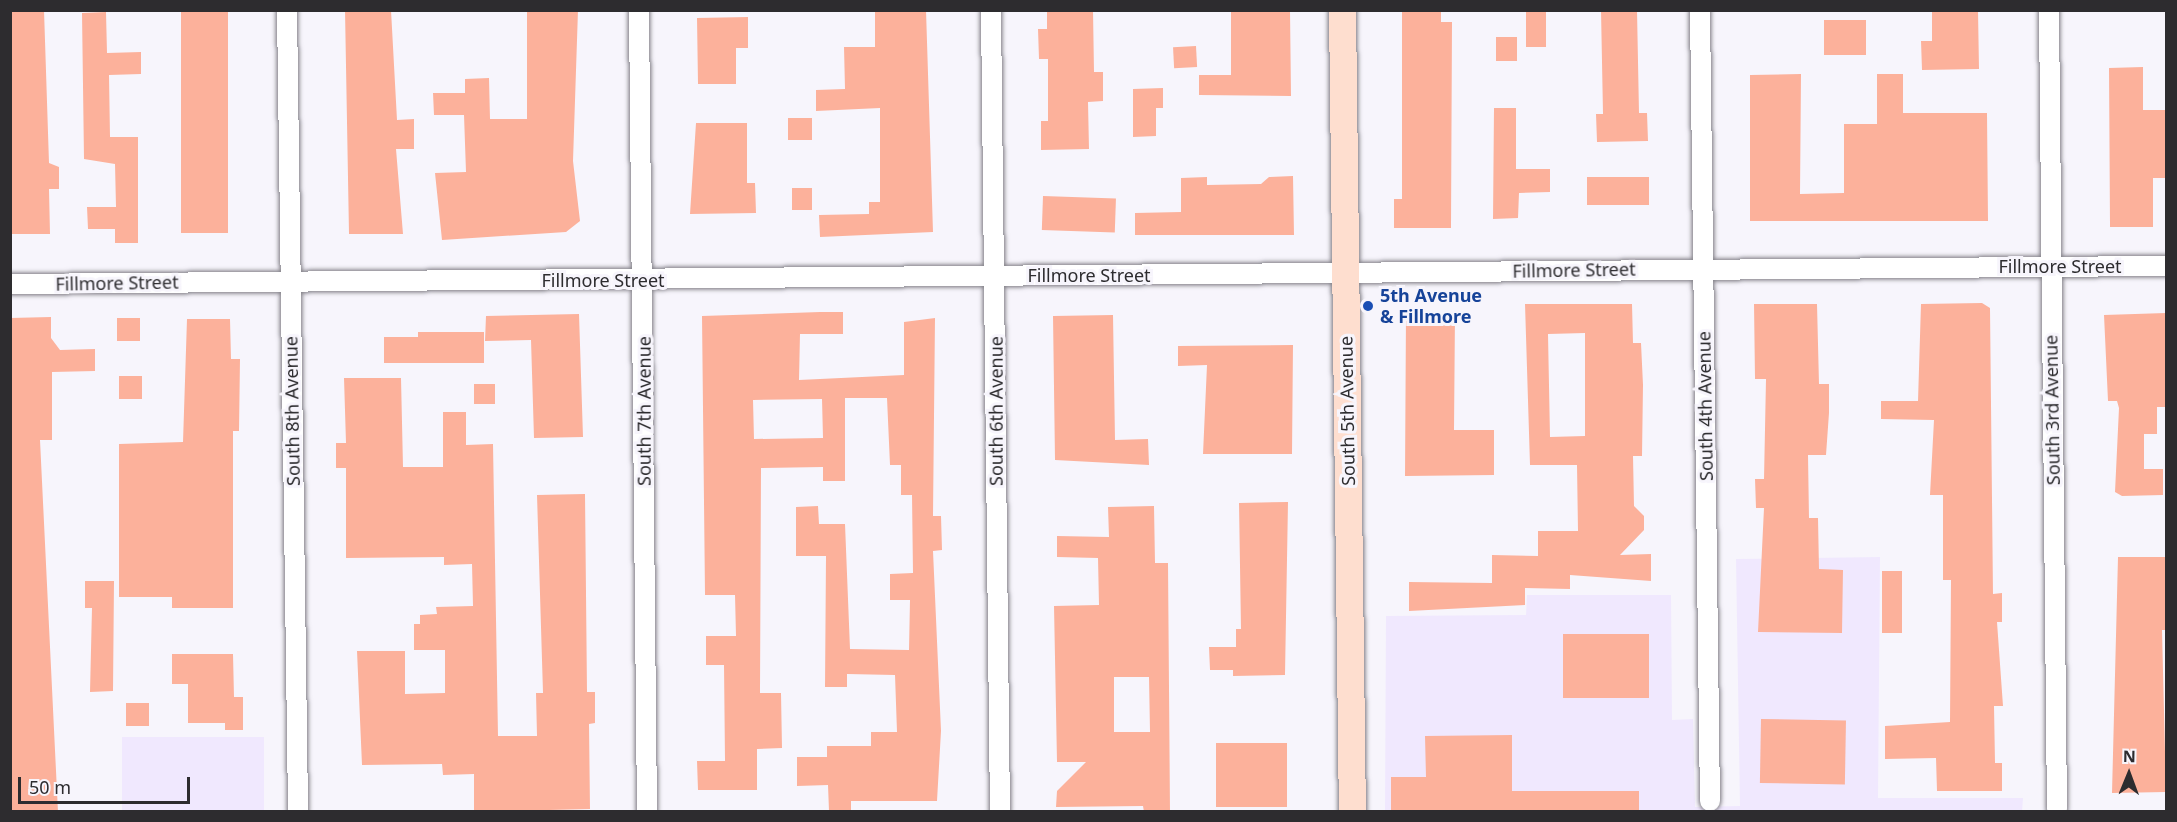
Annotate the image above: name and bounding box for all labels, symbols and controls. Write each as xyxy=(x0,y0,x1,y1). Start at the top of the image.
street label: Fillmore Street xyxy=(1998,255,2122,277)
street label: Fillmore Street xyxy=(1512,258,1636,282)
street label: Fillmore Street xyxy=(1027,264,1151,286)
street label: Fillmore Street xyxy=(541,269,665,291)
street label: Fillmore Street xyxy=(55,271,179,295)
place label: 5th Avenue & Fillmore xyxy=(1380,285,1482,328)
marker: 5th Avenue & Fillmore xyxy=(1361,299,1375,313)
street label: South 4th Avenue xyxy=(1693,331,1717,481)
street label: South 3rd Avenue xyxy=(2040,335,2064,485)
street label: South 8th Avenue xyxy=(280,336,304,486)
street label: South 7th Avenue xyxy=(633,336,655,486)
street label: South 6th Avenue xyxy=(985,336,1007,486)
street label: South 5th Avenue xyxy=(1335,336,1359,486)
north arrow xyxy=(2099,744,2159,804)
text: N xyxy=(2123,745,2136,767)
scale bar xyxy=(21,765,194,803)
text: 50 m xyxy=(29,775,71,799)

